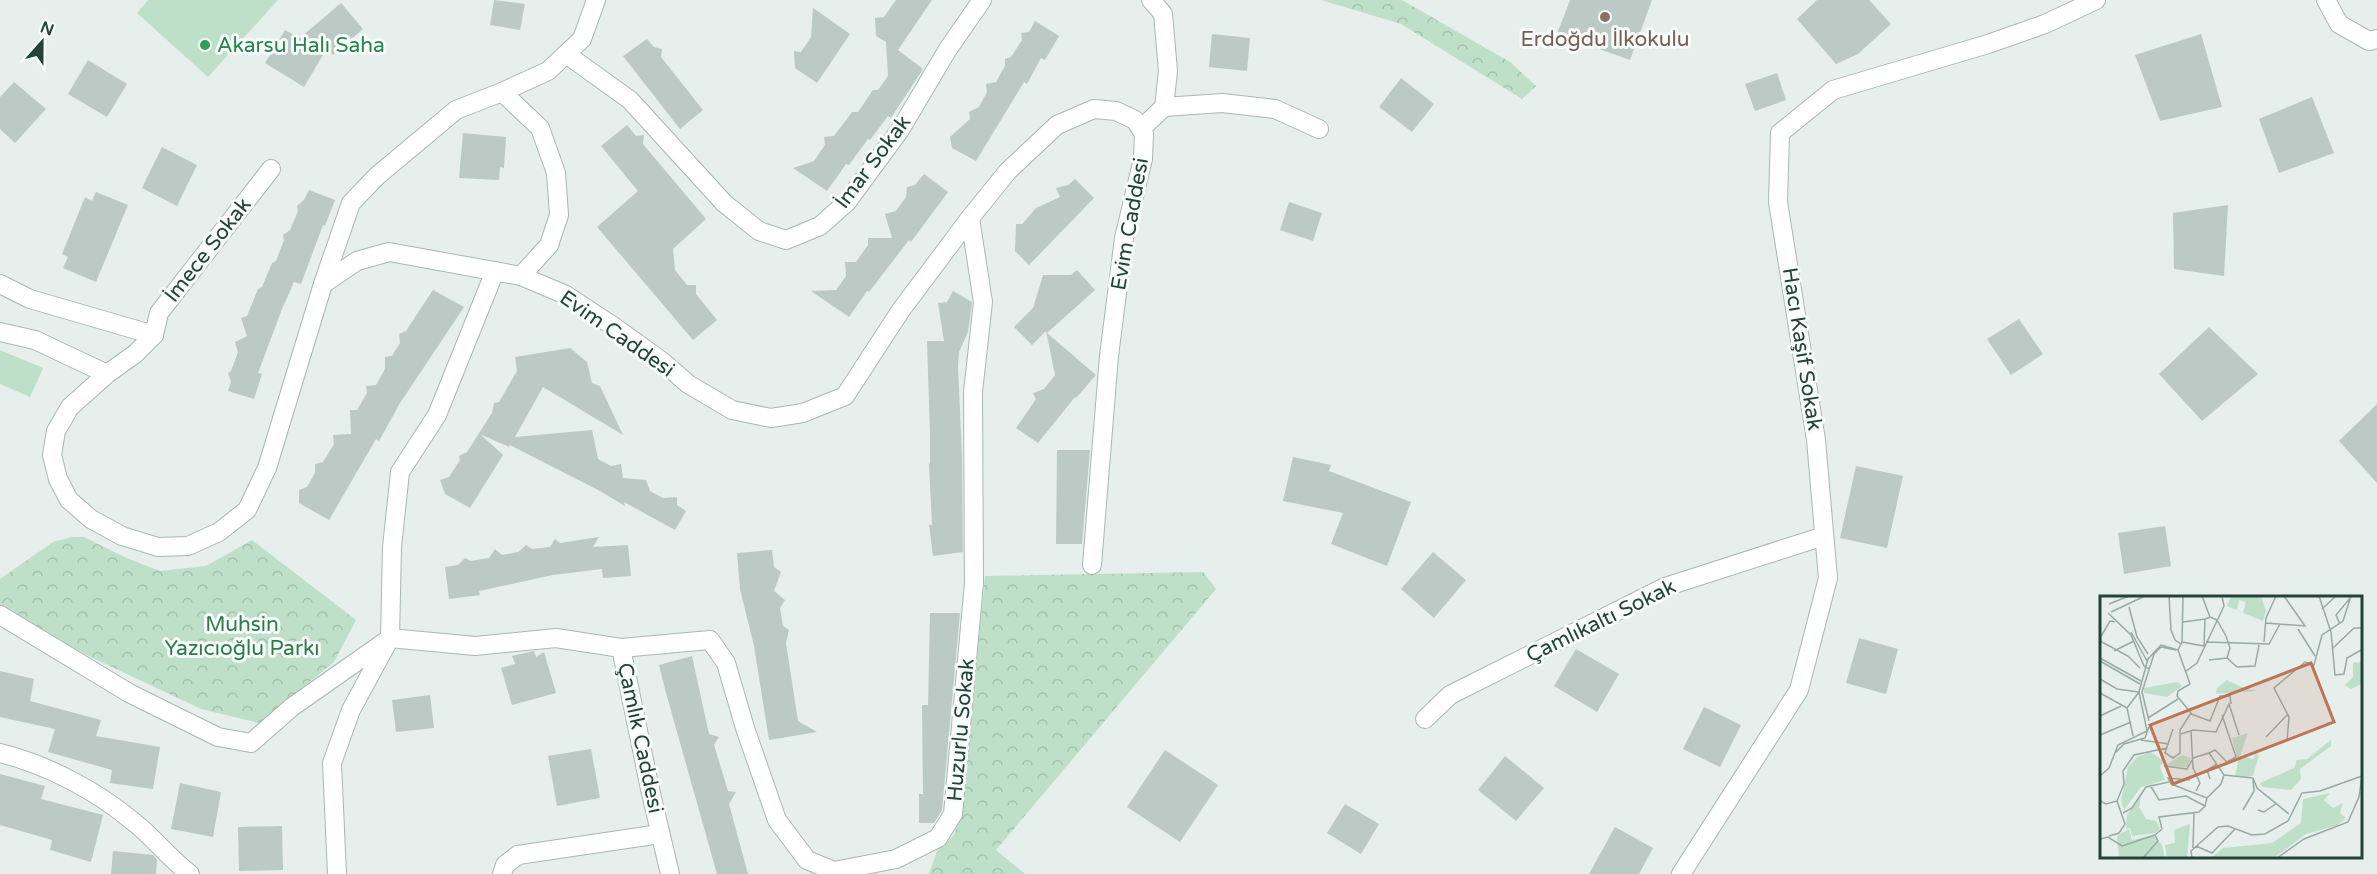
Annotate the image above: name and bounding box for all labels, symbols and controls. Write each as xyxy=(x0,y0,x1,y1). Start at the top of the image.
marker: Erdoğdu İlkokulu xyxy=(1598,10,1612,24)
north arrow xyxy=(12,12,72,72)
text: N xyxy=(37,17,57,41)
place label: Erdoğdu İlkokulu xyxy=(1520,27,1690,52)
place label: Akarsu Halı Saha xyxy=(217,33,385,58)
marker: Akarsu Halı Saha xyxy=(198,38,212,52)
street label: İmar Sokak xyxy=(830,110,916,214)
street label: Evim Caddesi xyxy=(1106,156,1154,292)
street label: İmece Sokak xyxy=(159,193,257,307)
street label: Hacı Kaşif Sokak xyxy=(1777,266,1827,432)
street label: Evim Caddesi xyxy=(555,285,679,383)
street label: Çamlıkaltı Sokak xyxy=(1522,574,1680,668)
inset map xyxy=(2100,596,2362,859)
park label: Muhsin Yazıcıoğlu Parkı xyxy=(164,612,320,661)
street label: Huzurlu Sokak xyxy=(942,658,980,802)
street label: Çamlık Caddesi xyxy=(612,661,668,815)

